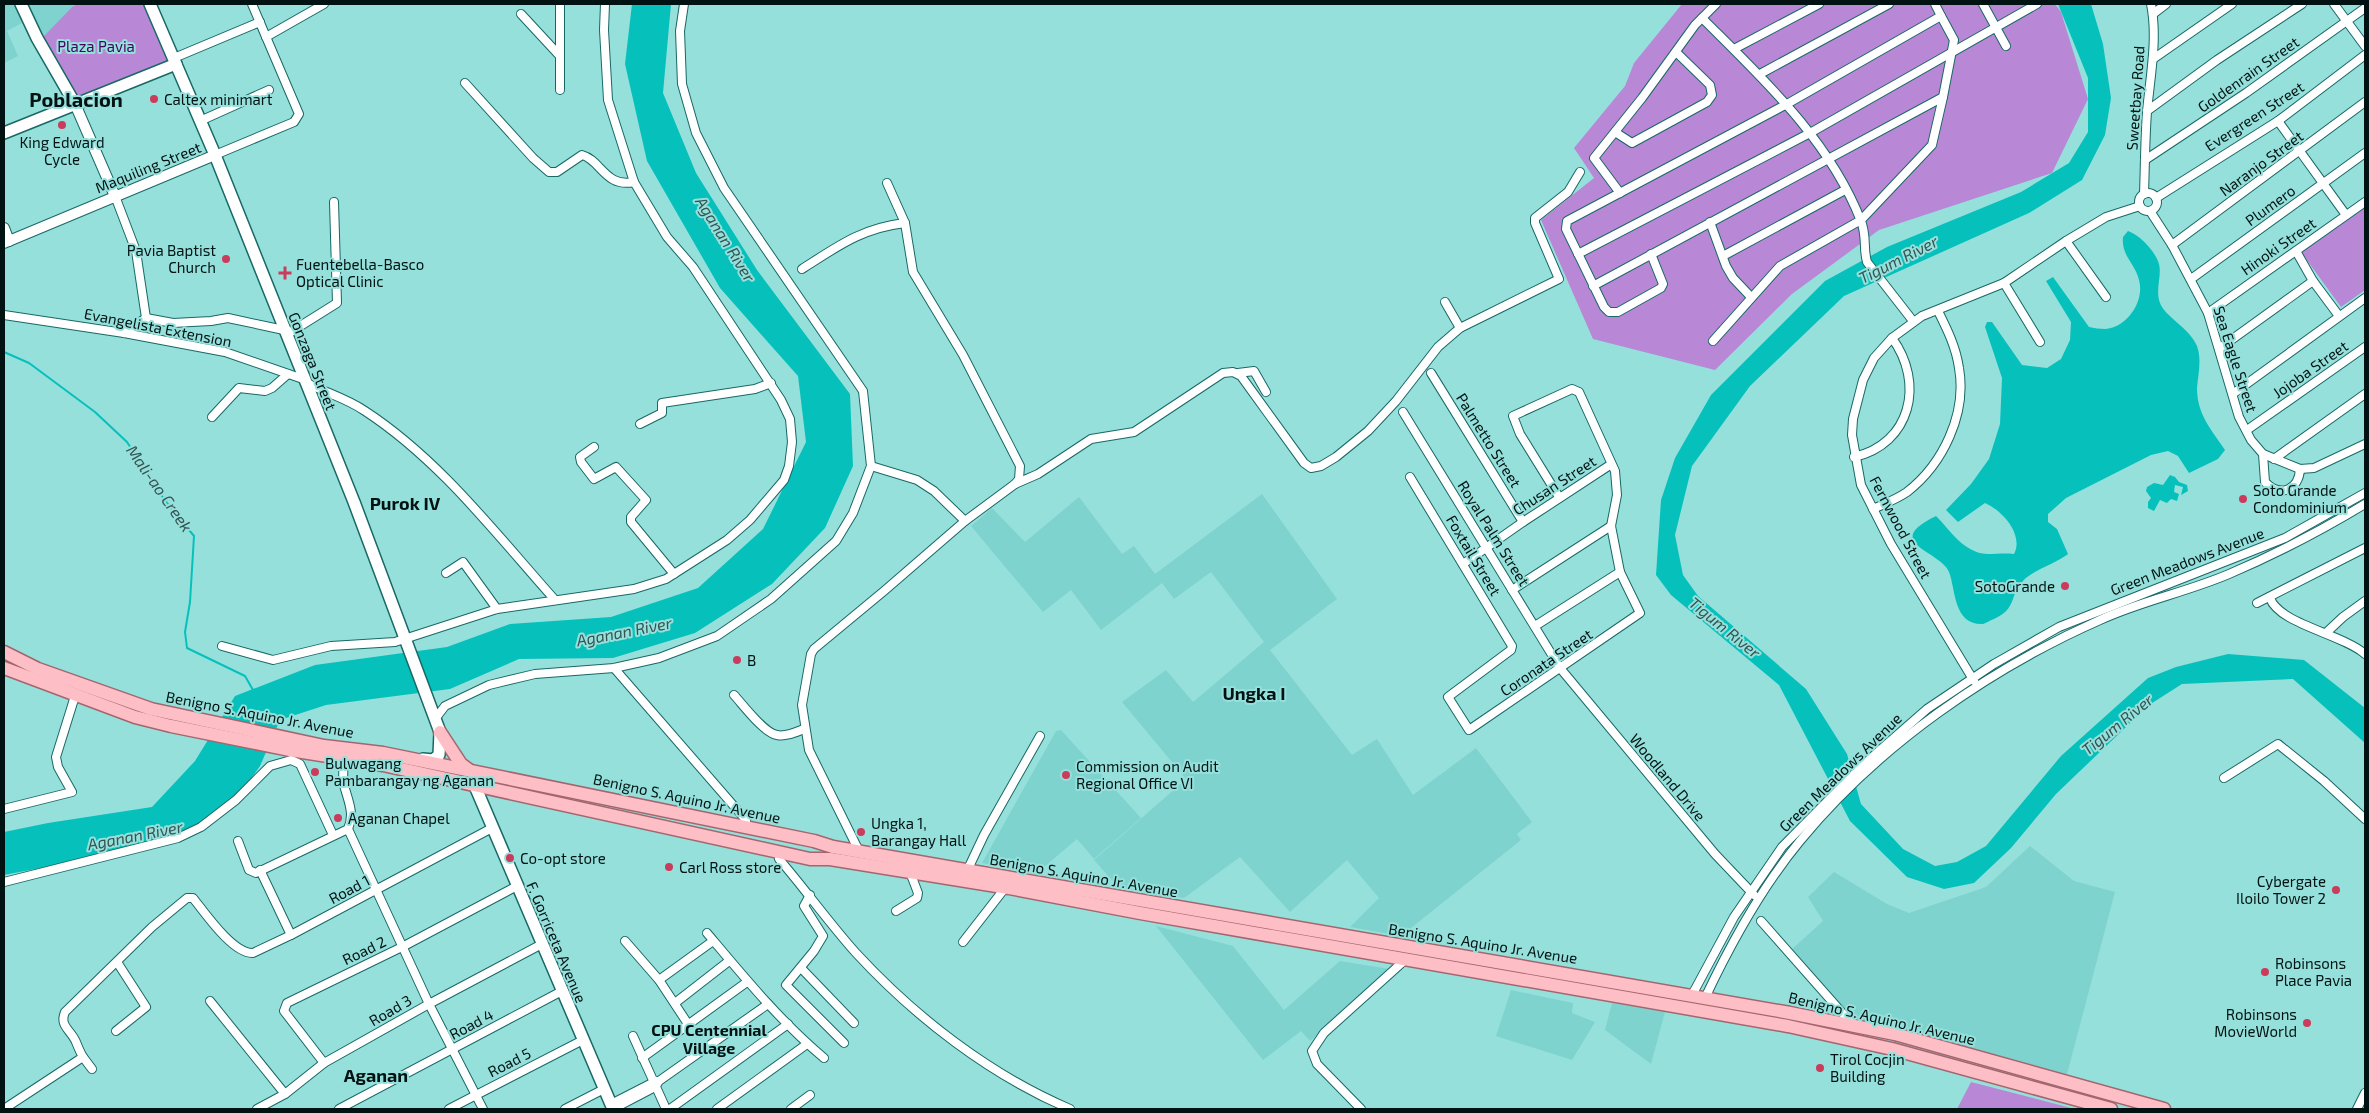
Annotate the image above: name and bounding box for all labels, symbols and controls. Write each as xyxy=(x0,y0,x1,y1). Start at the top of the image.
street label: Goldenrain Street xyxy=(2194,32,2302,116)
park label: Plaza Pavia xyxy=(57,37,135,55)
street label: Sweetbay Road xyxy=(2122,45,2148,151)
street label: Evergreen Street xyxy=(2201,77,2307,155)
district label: Poblacion xyxy=(29,87,123,111)
place label: Caltex minimart xyxy=(164,90,273,108)
marker: Caltex minimart xyxy=(148,93,160,105)
marker: King Edward Cycle xyxy=(56,119,68,131)
street label: Naranjo Street xyxy=(2216,126,2307,200)
place label: King Edward Cycle xyxy=(19,133,105,168)
street label: Maquiling Street xyxy=(92,137,204,196)
street label: Plumero xyxy=(2241,181,2299,229)
water label: Aganan River xyxy=(692,192,760,286)
street label: Hinoki Street xyxy=(2237,213,2319,278)
water label: Tigum River xyxy=(1855,231,1941,287)
place label: Pavia Baptist Church xyxy=(127,241,216,276)
marker: Pavia Baptist Church xyxy=(220,253,232,265)
place label: Fuentebella-Basco Optical Clinic xyxy=(296,255,424,290)
marker: Fuentebella-Basco Optical Clinic xyxy=(278,266,292,280)
street label: Evangelista Extension xyxy=(83,304,233,350)
street label: Sea Eagle Street xyxy=(2210,304,2262,415)
street label: Gonzaga Street xyxy=(285,309,341,413)
street label: Jojoba Street xyxy=(2269,336,2352,402)
street label: Palmetto Street xyxy=(1453,390,1525,491)
water label: Mali-ao Creek xyxy=(123,441,197,535)
street label: Chusan Street xyxy=(1509,451,1599,519)
street label: Fernwood Street xyxy=(1866,473,1936,582)
street label: Royal Palm Street xyxy=(1454,477,1534,589)
place label: Soto Grande Condominium xyxy=(2253,481,2347,516)
district label: Purok IV xyxy=(370,492,441,514)
marker: Soto Grande Condominium xyxy=(2237,493,2249,505)
street label: Foxtail Street xyxy=(1443,511,1505,599)
street label: Green Meadows Avenue xyxy=(2108,523,2266,599)
place label: SotoGrande xyxy=(1975,577,2055,595)
marker: SotoGrande xyxy=(2059,580,2071,592)
water label: Tigum River xyxy=(1686,592,1765,662)
water label: Aganan River xyxy=(574,612,674,650)
street label: Coronata Street xyxy=(1496,624,1596,699)
place label: B xyxy=(747,651,756,669)
marker: B xyxy=(731,654,743,666)
district label: Ungka I xyxy=(1222,682,1286,704)
street label: Benigno S. Aquino Jr. Avenue xyxy=(165,687,355,741)
water label: Tigum River xyxy=(2078,689,2157,759)
street label: Green Meadows Avenue xyxy=(1775,709,1905,835)
street label: Woodland Drive xyxy=(1626,730,1710,824)
place label: Bulwagang Pambarangay ng Aganan xyxy=(325,754,494,789)
place label: Commission on Audit Regional Office VI xyxy=(1076,757,1219,792)
marker: Bulwagang Pambarangay ng Aganan xyxy=(309,766,321,778)
street label: Benigno S. Aquino Jr. Avenue xyxy=(592,769,782,827)
marker: Commission on Audit Regional Office VI xyxy=(1060,769,1072,781)
place label: Aganan Chapel xyxy=(348,809,450,827)
marker: Aganan Chapel xyxy=(332,812,344,824)
place label: Ungka 1, Barangay Hall xyxy=(871,814,967,849)
water label: Aganan River xyxy=(85,816,185,854)
marker: Ungka 1, Barangay Hall xyxy=(855,826,867,838)
place label: Co-opt store xyxy=(520,849,606,867)
street label: Benigno S. Aquino Jr. Avenue xyxy=(988,850,1180,900)
marker: Co-opt store xyxy=(504,852,516,864)
place label: Carl Ross store xyxy=(679,858,781,876)
marker: Carl Ross store xyxy=(663,861,675,873)
street label: Road 1 xyxy=(325,871,373,907)
place label: Cybergate Iloilo Tower 2 xyxy=(2236,872,2326,907)
street label: F. Gorriceta Avenue xyxy=(523,879,591,1005)
marker: Cybergate Iloilo Tower 2 xyxy=(2330,884,2342,896)
street label: Benigno S. Aquino Jr. Avenue xyxy=(1387,919,1579,967)
street label: Road 2 xyxy=(339,932,389,968)
place label: Robinsons Place Pavia xyxy=(2275,954,2352,989)
marker: Robinsons Place Pavia xyxy=(2259,966,2271,978)
street label: Benigno S. Aquino Jr. Avenue xyxy=(1787,988,1977,1048)
street label: Road 3 xyxy=(365,991,415,1029)
street label: Road 4 xyxy=(446,1005,496,1043)
place label: Robinsons MovieWorld xyxy=(2214,1005,2297,1040)
marker: Robinsons MovieWorld xyxy=(2301,1017,2313,1029)
district label: CPU Centennial Village xyxy=(651,1020,767,1057)
street label: Road 5 xyxy=(484,1044,534,1080)
place label: Tirol Cocjin Building xyxy=(1830,1050,1905,1085)
marker: Tirol Cocjin Building xyxy=(1814,1062,1826,1074)
district label: Aganan xyxy=(344,1064,408,1086)

